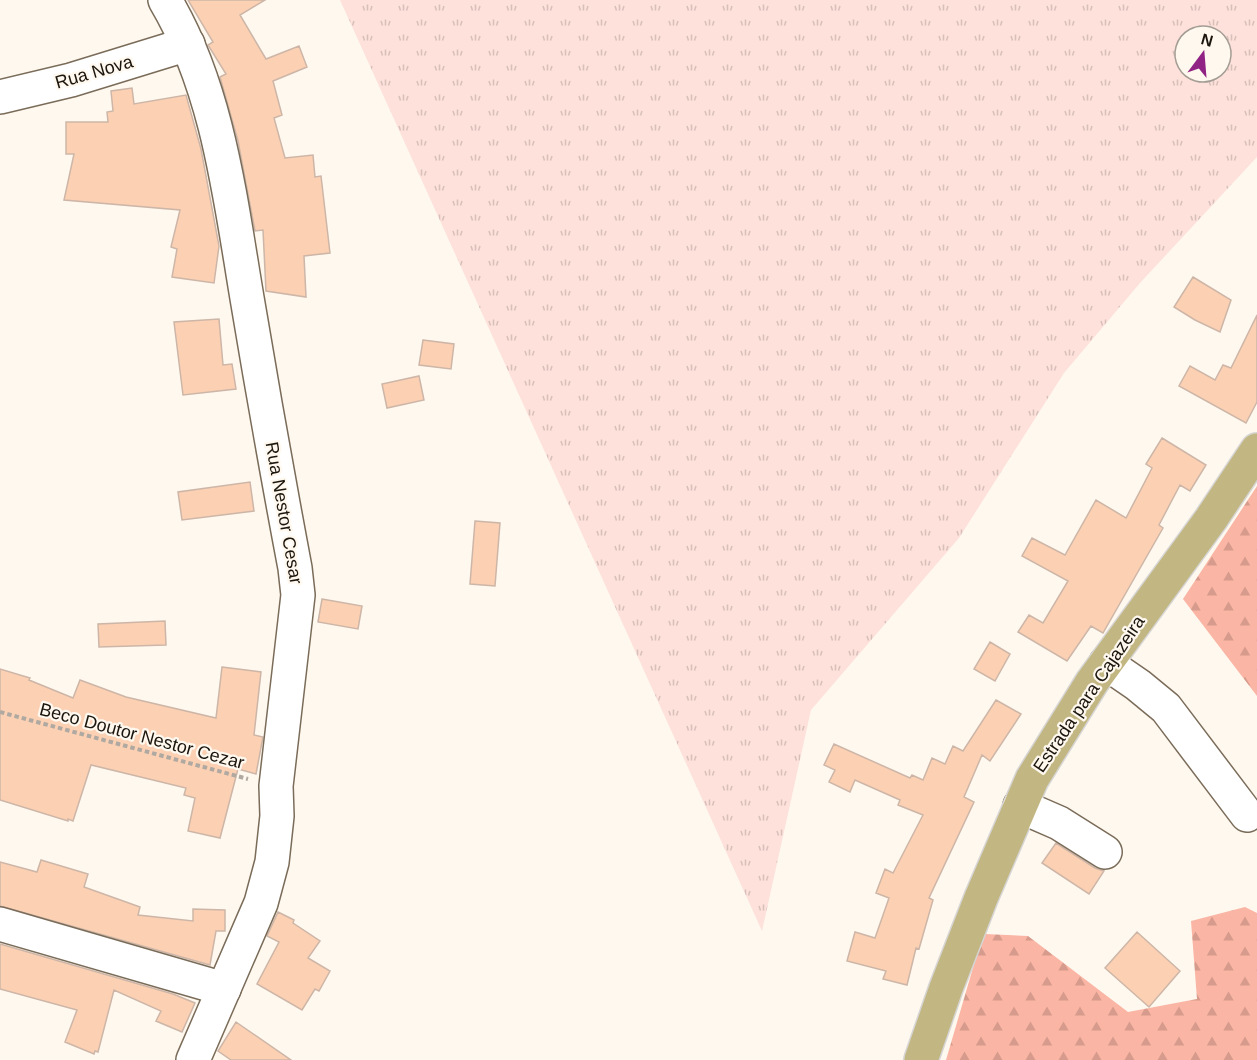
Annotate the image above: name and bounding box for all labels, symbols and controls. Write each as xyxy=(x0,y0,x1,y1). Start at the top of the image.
north arrow xyxy=(1173,24,1233,84)
text: N xyxy=(1199,30,1215,50)
street label: Rua Nova xyxy=(53,51,136,93)
street label: Rua Nestor Cesar xyxy=(262,440,306,586)
street label: Estrada para Cajazeira xyxy=(1029,611,1149,776)
street label: Beco Doutor Nestor Cezar xyxy=(37,699,247,773)

